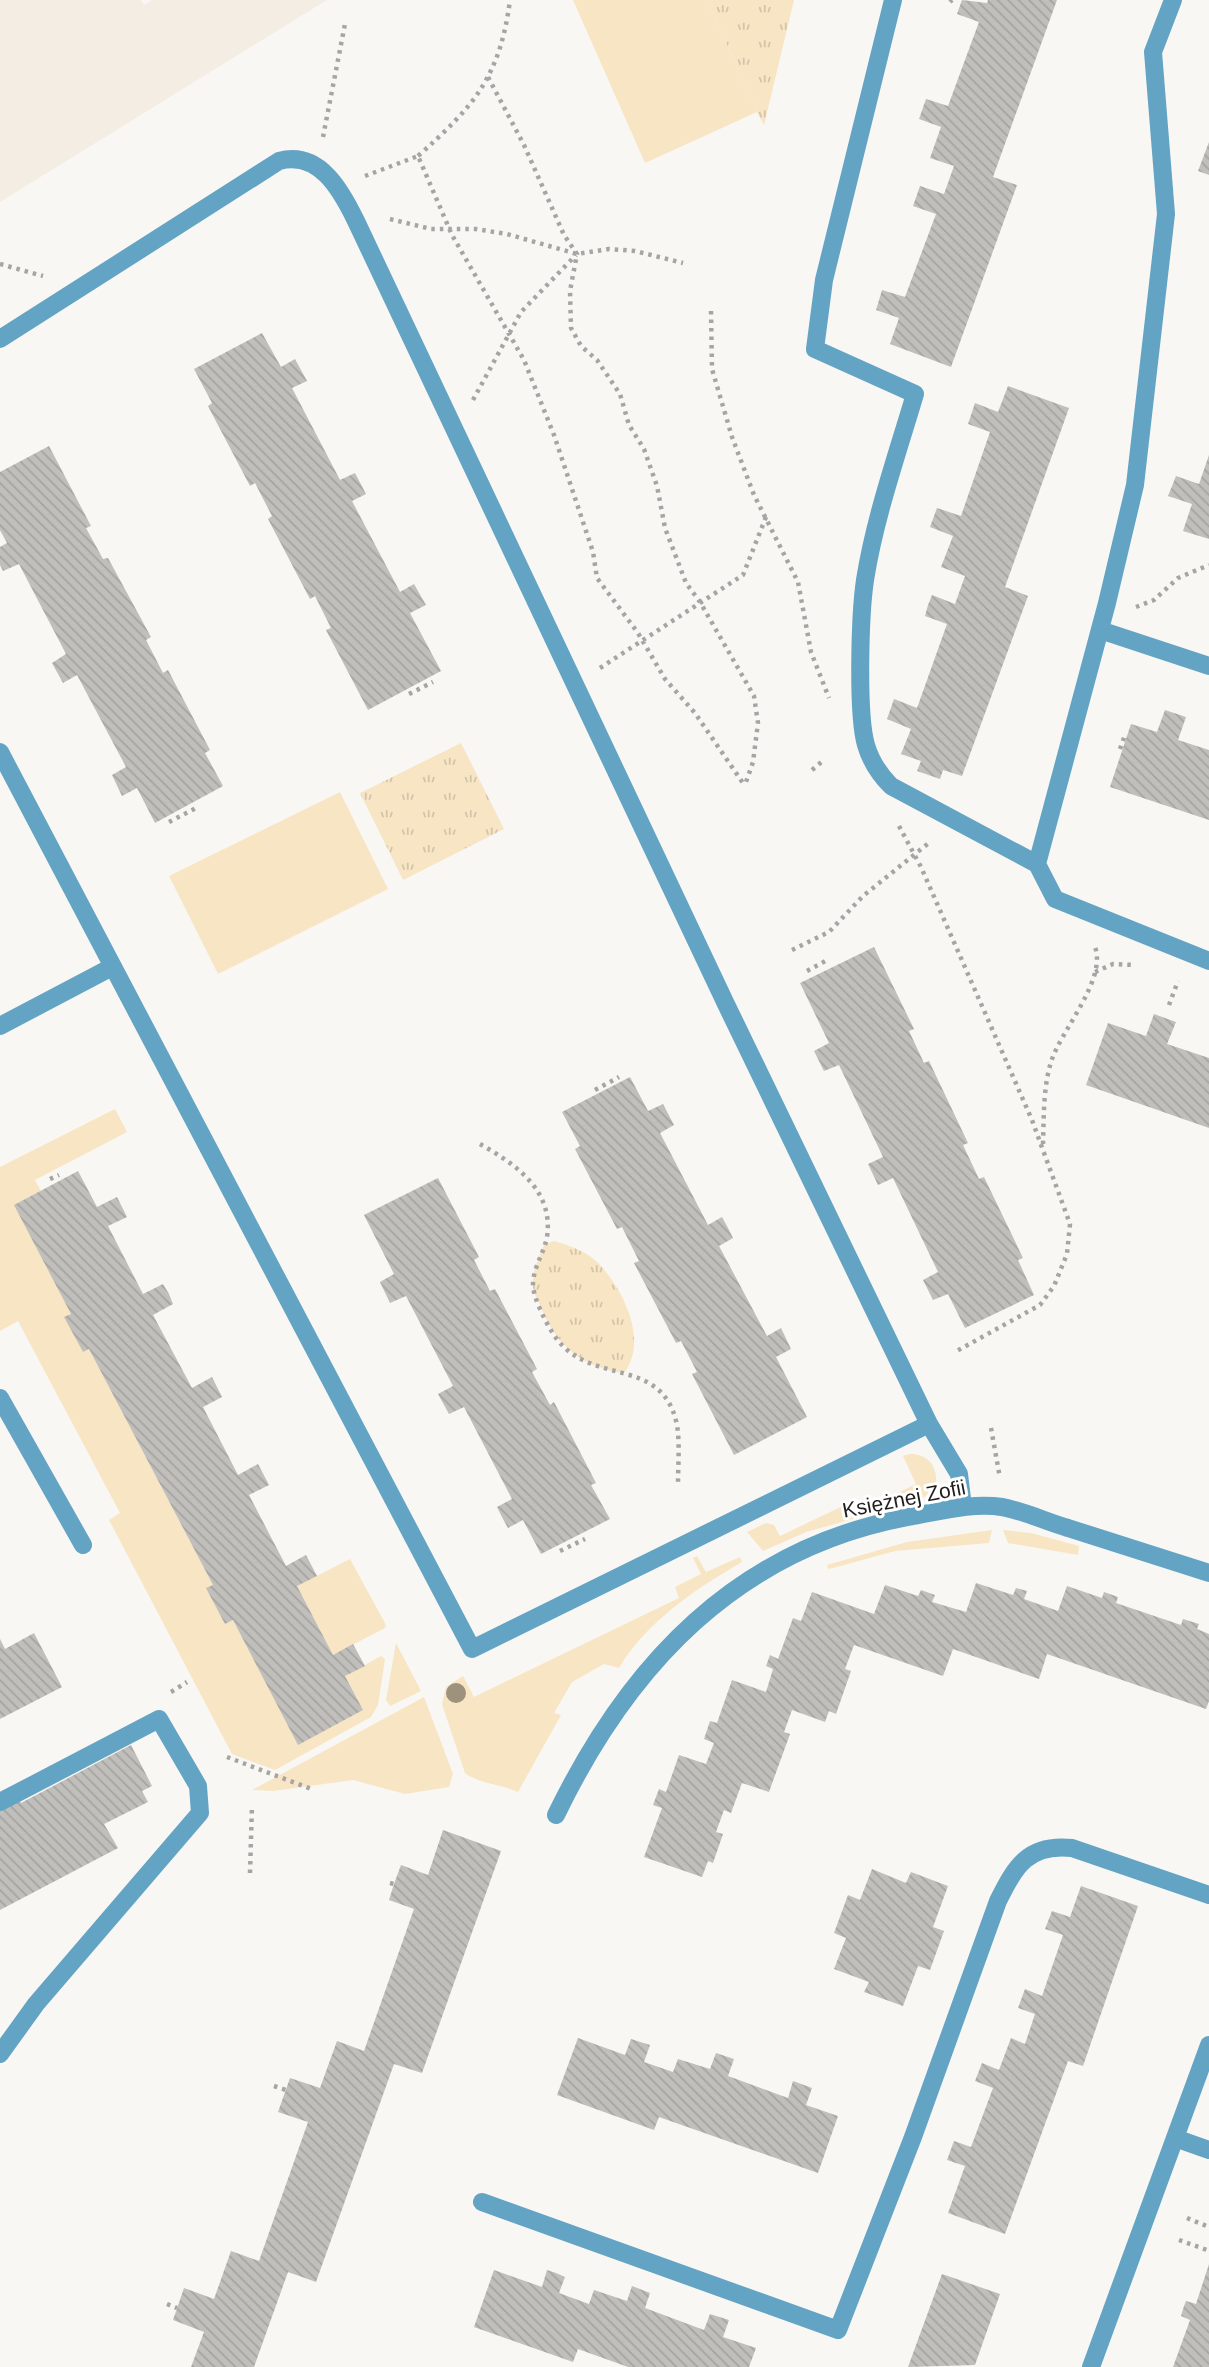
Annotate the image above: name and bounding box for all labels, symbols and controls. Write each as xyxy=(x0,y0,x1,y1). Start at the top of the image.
street label: Księżnej Zofii xyxy=(840,1475,967,1522)

